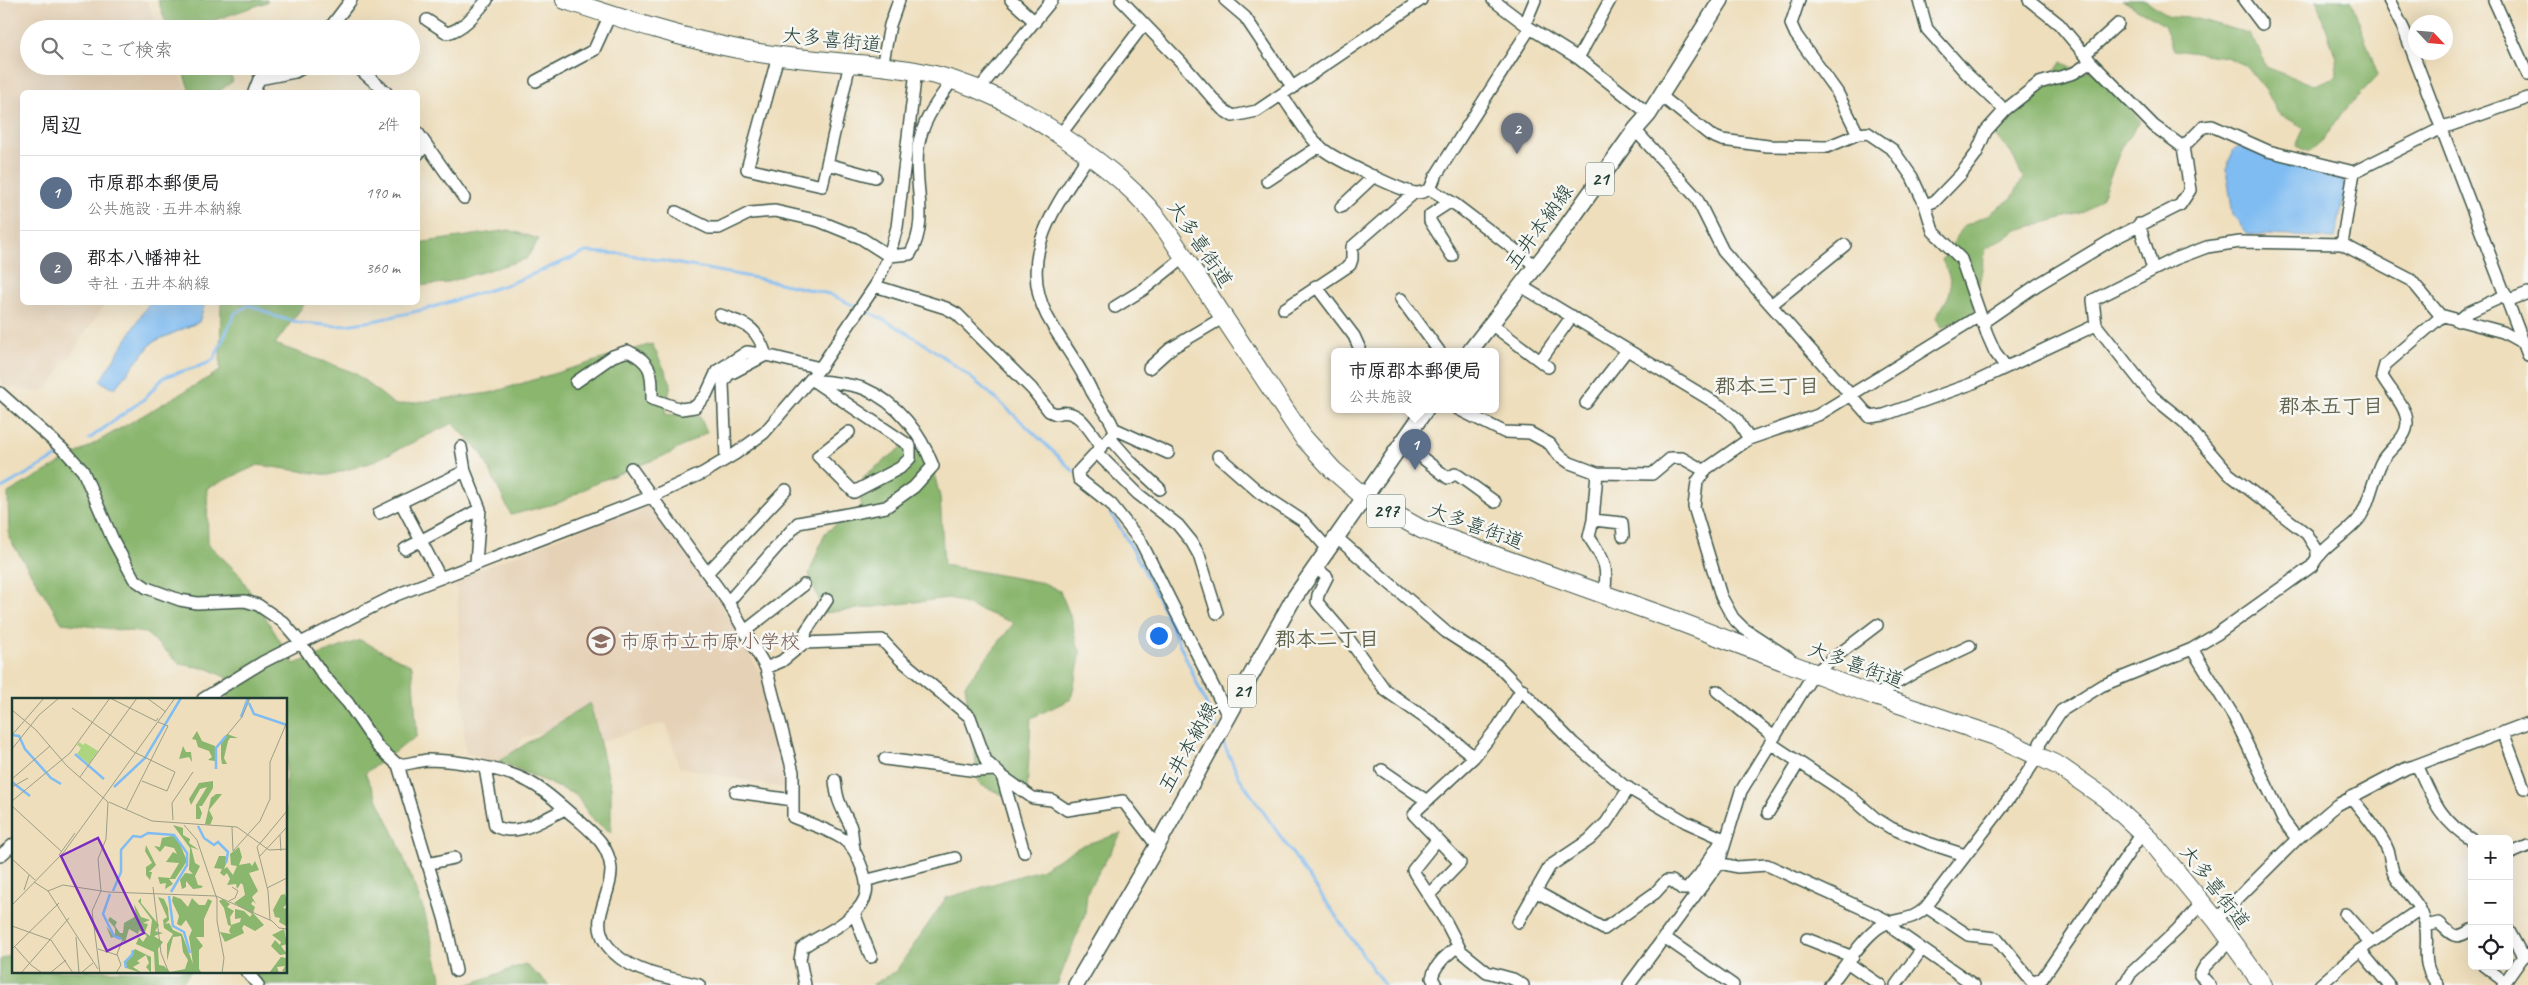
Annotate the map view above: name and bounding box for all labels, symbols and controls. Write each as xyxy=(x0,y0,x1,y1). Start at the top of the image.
north arrow xyxy=(2408,15,2453,60)
search box xyxy=(20,20,420,75)
street label: 大多喜街道 xyxy=(781,22,883,58)
icon: search xyxy=(38,34,66,62)
text: ここで検索 xyxy=(78,38,173,62)
text: 周辺 xyxy=(40,112,82,138)
pin: 2 xyxy=(1501,113,1533,154)
text: 2件 xyxy=(377,115,400,135)
road number: 21 xyxy=(1586,162,1614,195)
text: 市原郡本郵便局 xyxy=(87,171,220,195)
street label: 五井本納線 xyxy=(1499,179,1579,275)
text: 1 xyxy=(52,183,60,203)
text: 190 m xyxy=(366,183,400,203)
street label: 大多喜街道 xyxy=(1162,196,1238,292)
text: 公共施設 · 五井本納線 xyxy=(87,199,242,219)
text: 郡本八幡神社 xyxy=(87,246,201,270)
text: 2 xyxy=(52,258,60,278)
text: 360 m xyxy=(366,258,400,278)
text: 寺社 · 五井本納線 xyxy=(87,274,210,294)
popup xyxy=(1331,348,1499,413)
text: 市原郡本郵便局 xyxy=(1348,359,1482,383)
district label: 郡本三丁目 xyxy=(1715,373,1820,399)
text: 公共施設 xyxy=(1348,387,1413,407)
district label: 郡本五丁目 xyxy=(2279,393,2384,419)
pin: 1 xyxy=(1399,429,1431,470)
road number: 297 xyxy=(1367,494,1405,528)
street label: 大多喜街道 xyxy=(1425,497,1527,555)
your location xyxy=(1146,623,1172,649)
school or university icon: 市原市立市原小学校 xyxy=(586,626,616,656)
district label: 郡本二丁目 xyxy=(1275,626,1380,652)
place label: 市原市立市原小学校 xyxy=(620,629,800,654)
street label: 大多喜街道 xyxy=(1805,636,1907,694)
road number: 21 xyxy=(1228,674,1256,708)
street label: 五井本納線 xyxy=(1153,697,1223,797)
inset map xyxy=(12,698,288,972)
map controls xyxy=(2468,835,2513,970)
button: + xyxy=(2468,835,2513,880)
street label: 大多喜街道 xyxy=(2174,840,2256,934)
button: − xyxy=(2468,880,2513,925)
button: locate xyxy=(2468,925,2513,970)

